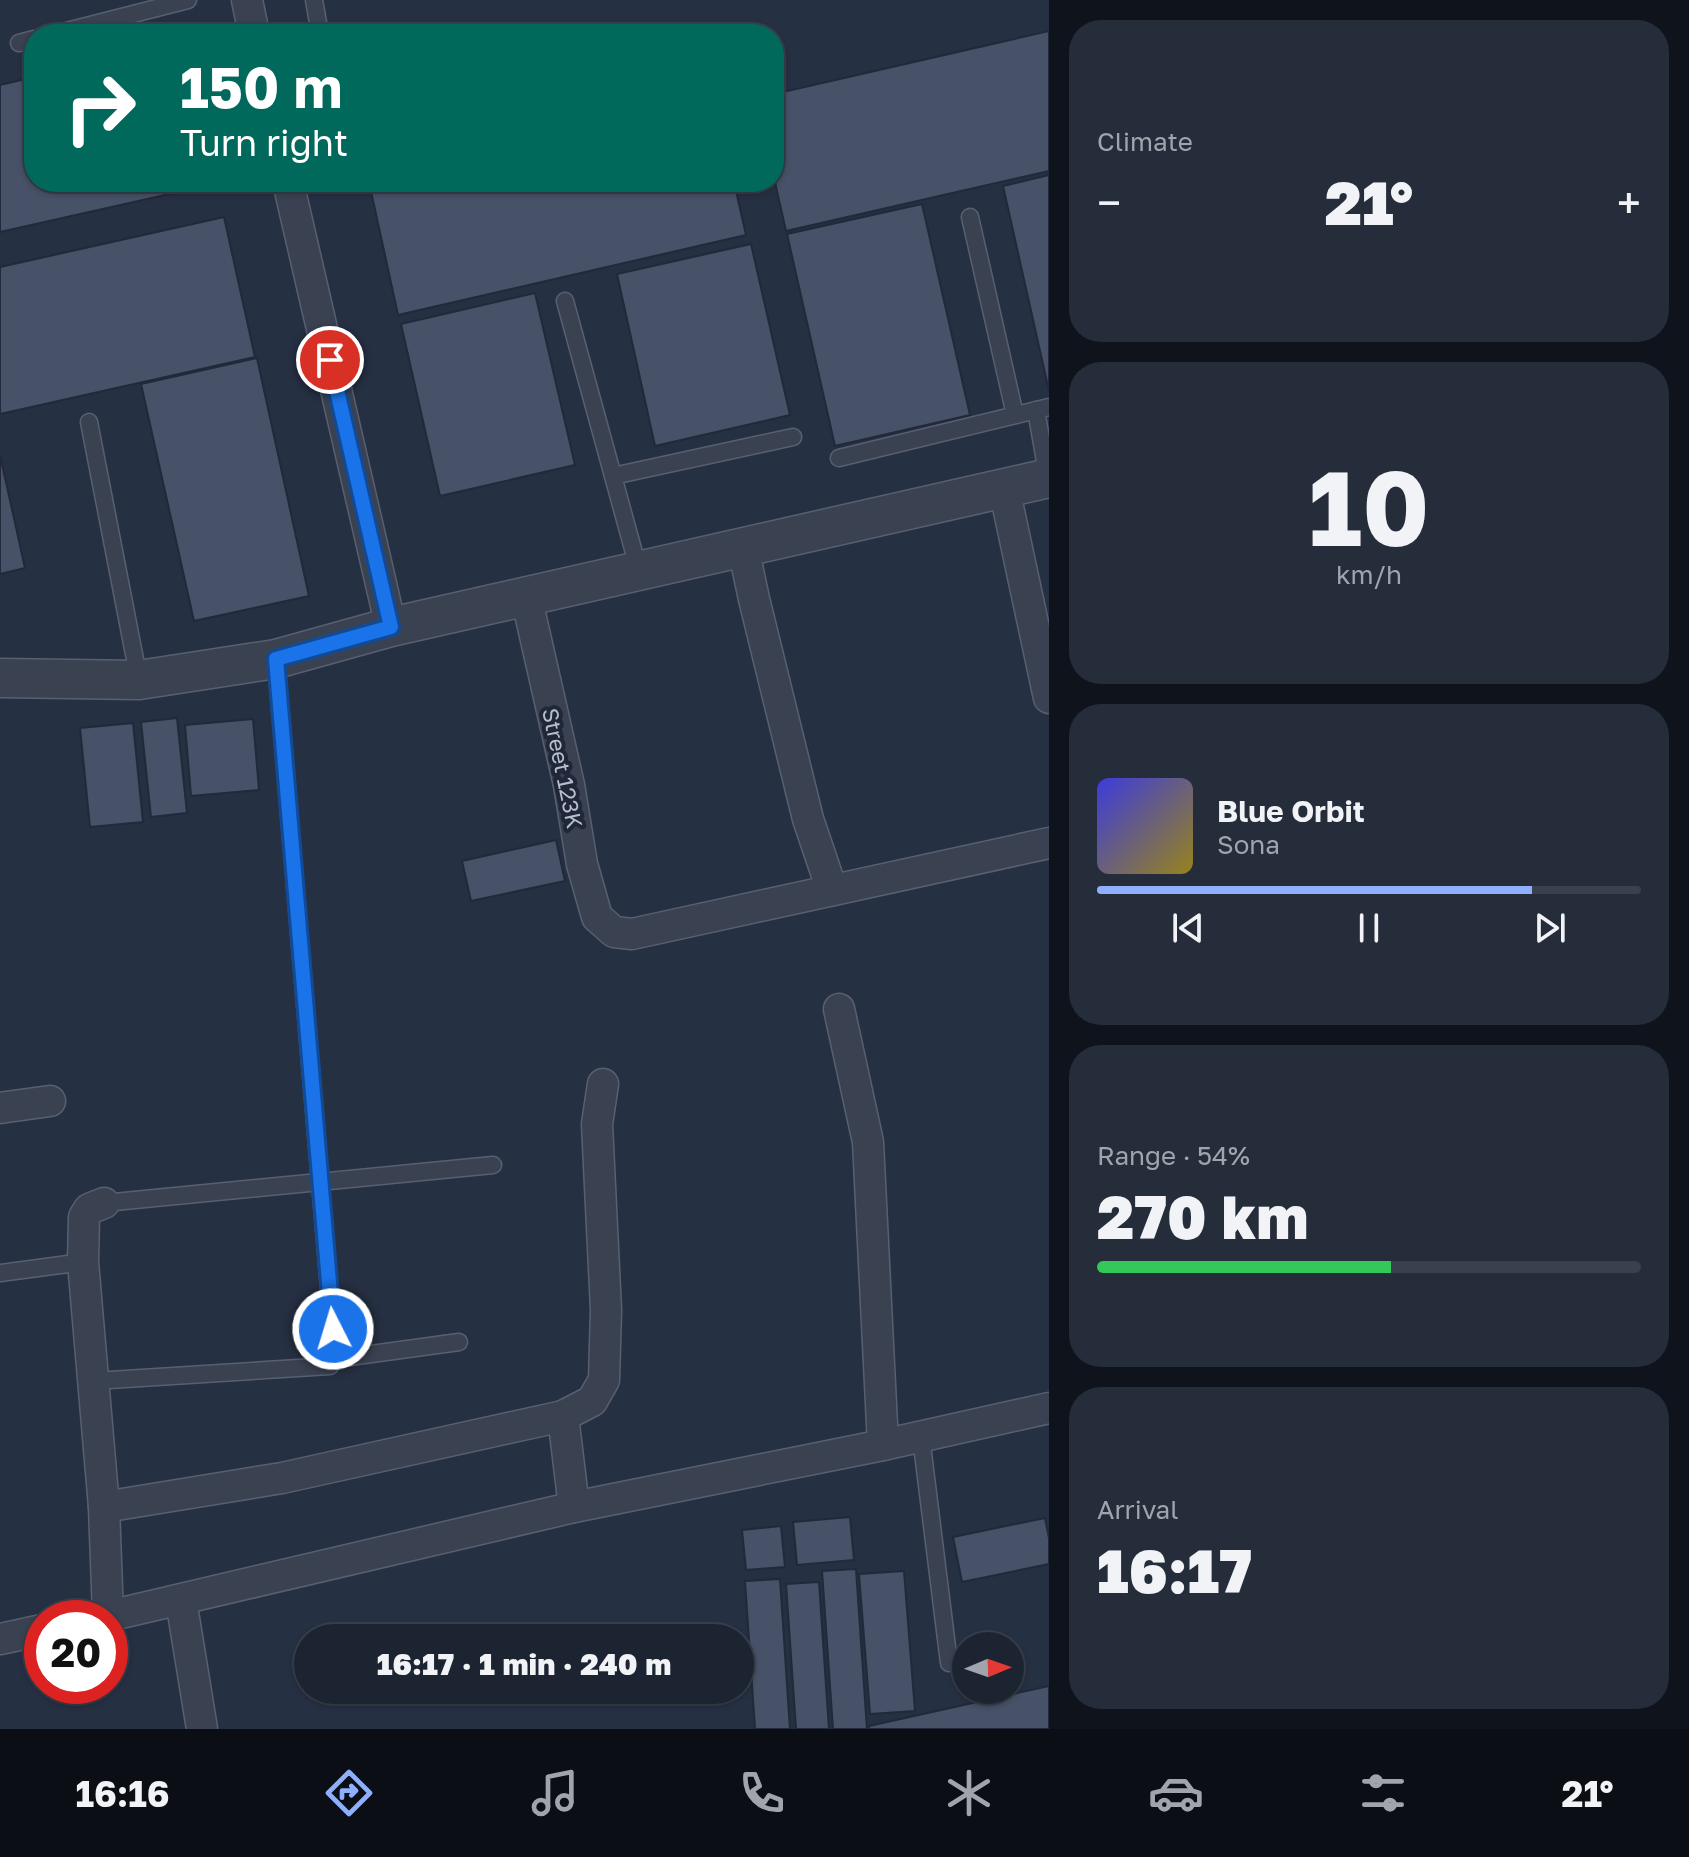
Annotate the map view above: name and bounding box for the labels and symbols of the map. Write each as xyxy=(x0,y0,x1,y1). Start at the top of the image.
pin xyxy=(296,326,364,394)
street label: Street 123K xyxy=(537,705,589,831)
position arrow xyxy=(291,1287,375,1371)
speed limit sign: 20 xyxy=(24,1600,128,1704)
north arrow xyxy=(952,1632,1024,1704)

